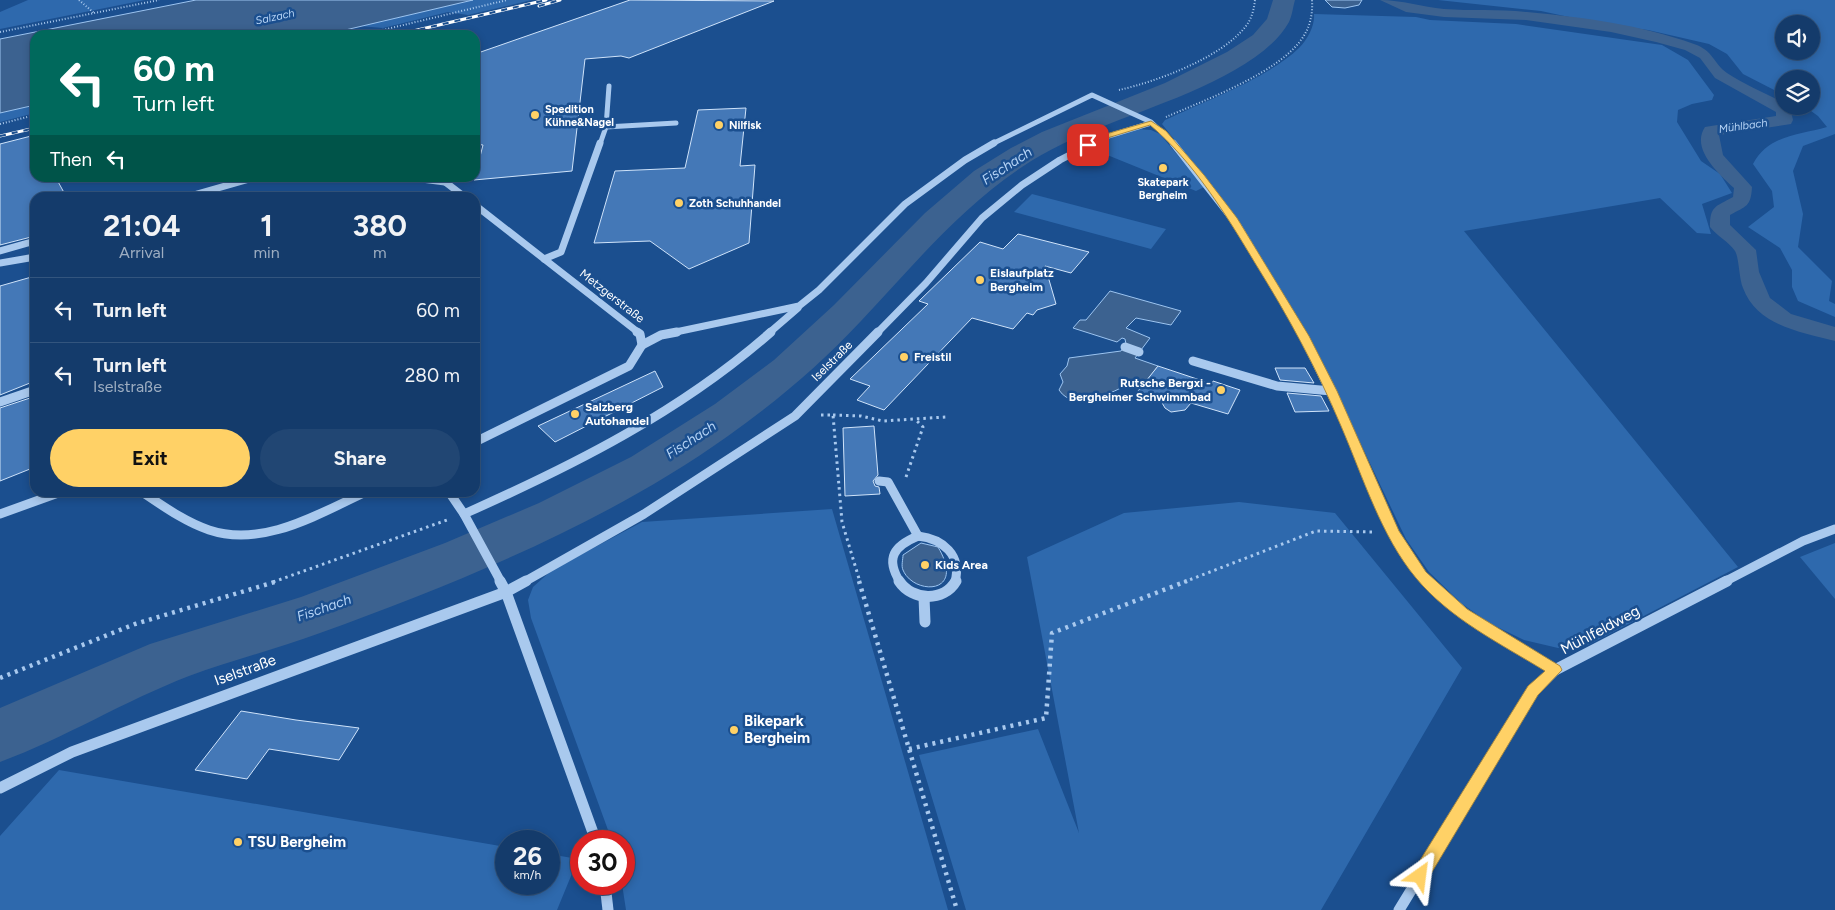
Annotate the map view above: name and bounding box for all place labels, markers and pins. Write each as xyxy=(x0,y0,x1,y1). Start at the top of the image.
place label: Spedition Kühne&Nagel xyxy=(545,103,614,129)
marker: Spedition Kühne&Nagel xyxy=(529,109,541,121)
marker: Nilfisk xyxy=(713,119,725,131)
place label: Nilfisk xyxy=(729,119,761,132)
pin xyxy=(1067,124,1109,166)
marker: Skatepark Bergheim xyxy=(1157,162,1169,174)
place label: Skatepark Bergheim xyxy=(1137,176,1189,202)
marker: Zoth Schuhhandel xyxy=(673,197,685,209)
place label: Zoth Schuhhandel xyxy=(689,197,781,210)
place label: Eislaufplatz Bergheim xyxy=(990,266,1054,294)
marker: Eislaufplatz Bergheim xyxy=(974,274,986,286)
place label: Freistil xyxy=(914,350,951,364)
marker: Freistil xyxy=(898,351,910,363)
place label: Rutsche Bergxi - Bergheimer Schwimmbad xyxy=(1069,376,1211,404)
marker: Rutsche Bergxi - Bergheimer Schwimmbad xyxy=(1215,384,1227,396)
place label: Salzberg Autohandel xyxy=(585,400,649,428)
marker: Salzberg Autohandel xyxy=(569,408,581,420)
place label: Kids Area xyxy=(935,558,988,572)
marker: Kids Area xyxy=(919,559,931,571)
place label: Bikepark Bergheim xyxy=(744,712,810,747)
marker: Bikepark Bergheim xyxy=(728,724,740,736)
place label: TSU Bergheim xyxy=(248,833,346,851)
marker: TSU Bergheim xyxy=(232,836,244,848)

